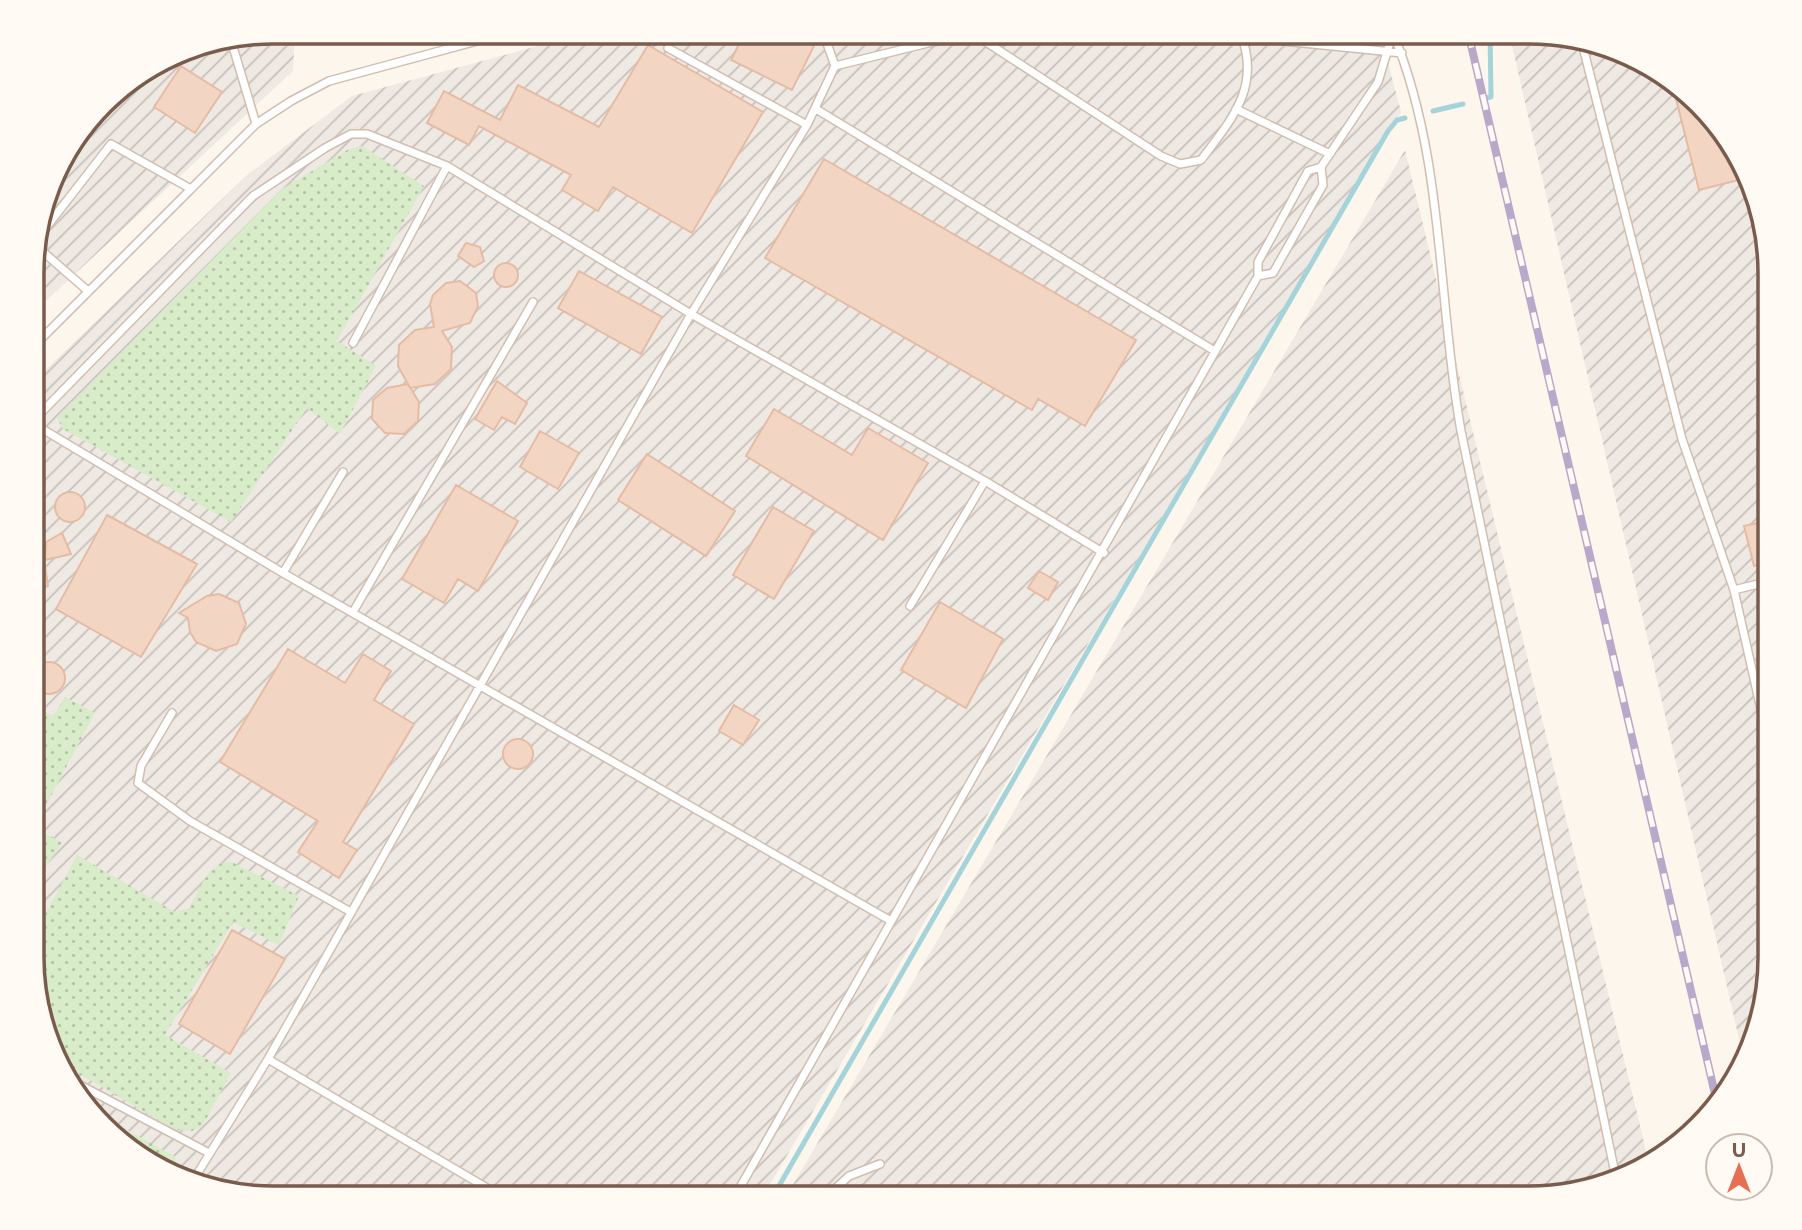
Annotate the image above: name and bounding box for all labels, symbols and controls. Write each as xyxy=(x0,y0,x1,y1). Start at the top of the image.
north arrow xyxy=(1704,1132,1774,1202)
text: U xyxy=(1732,1139,1746,1162)

